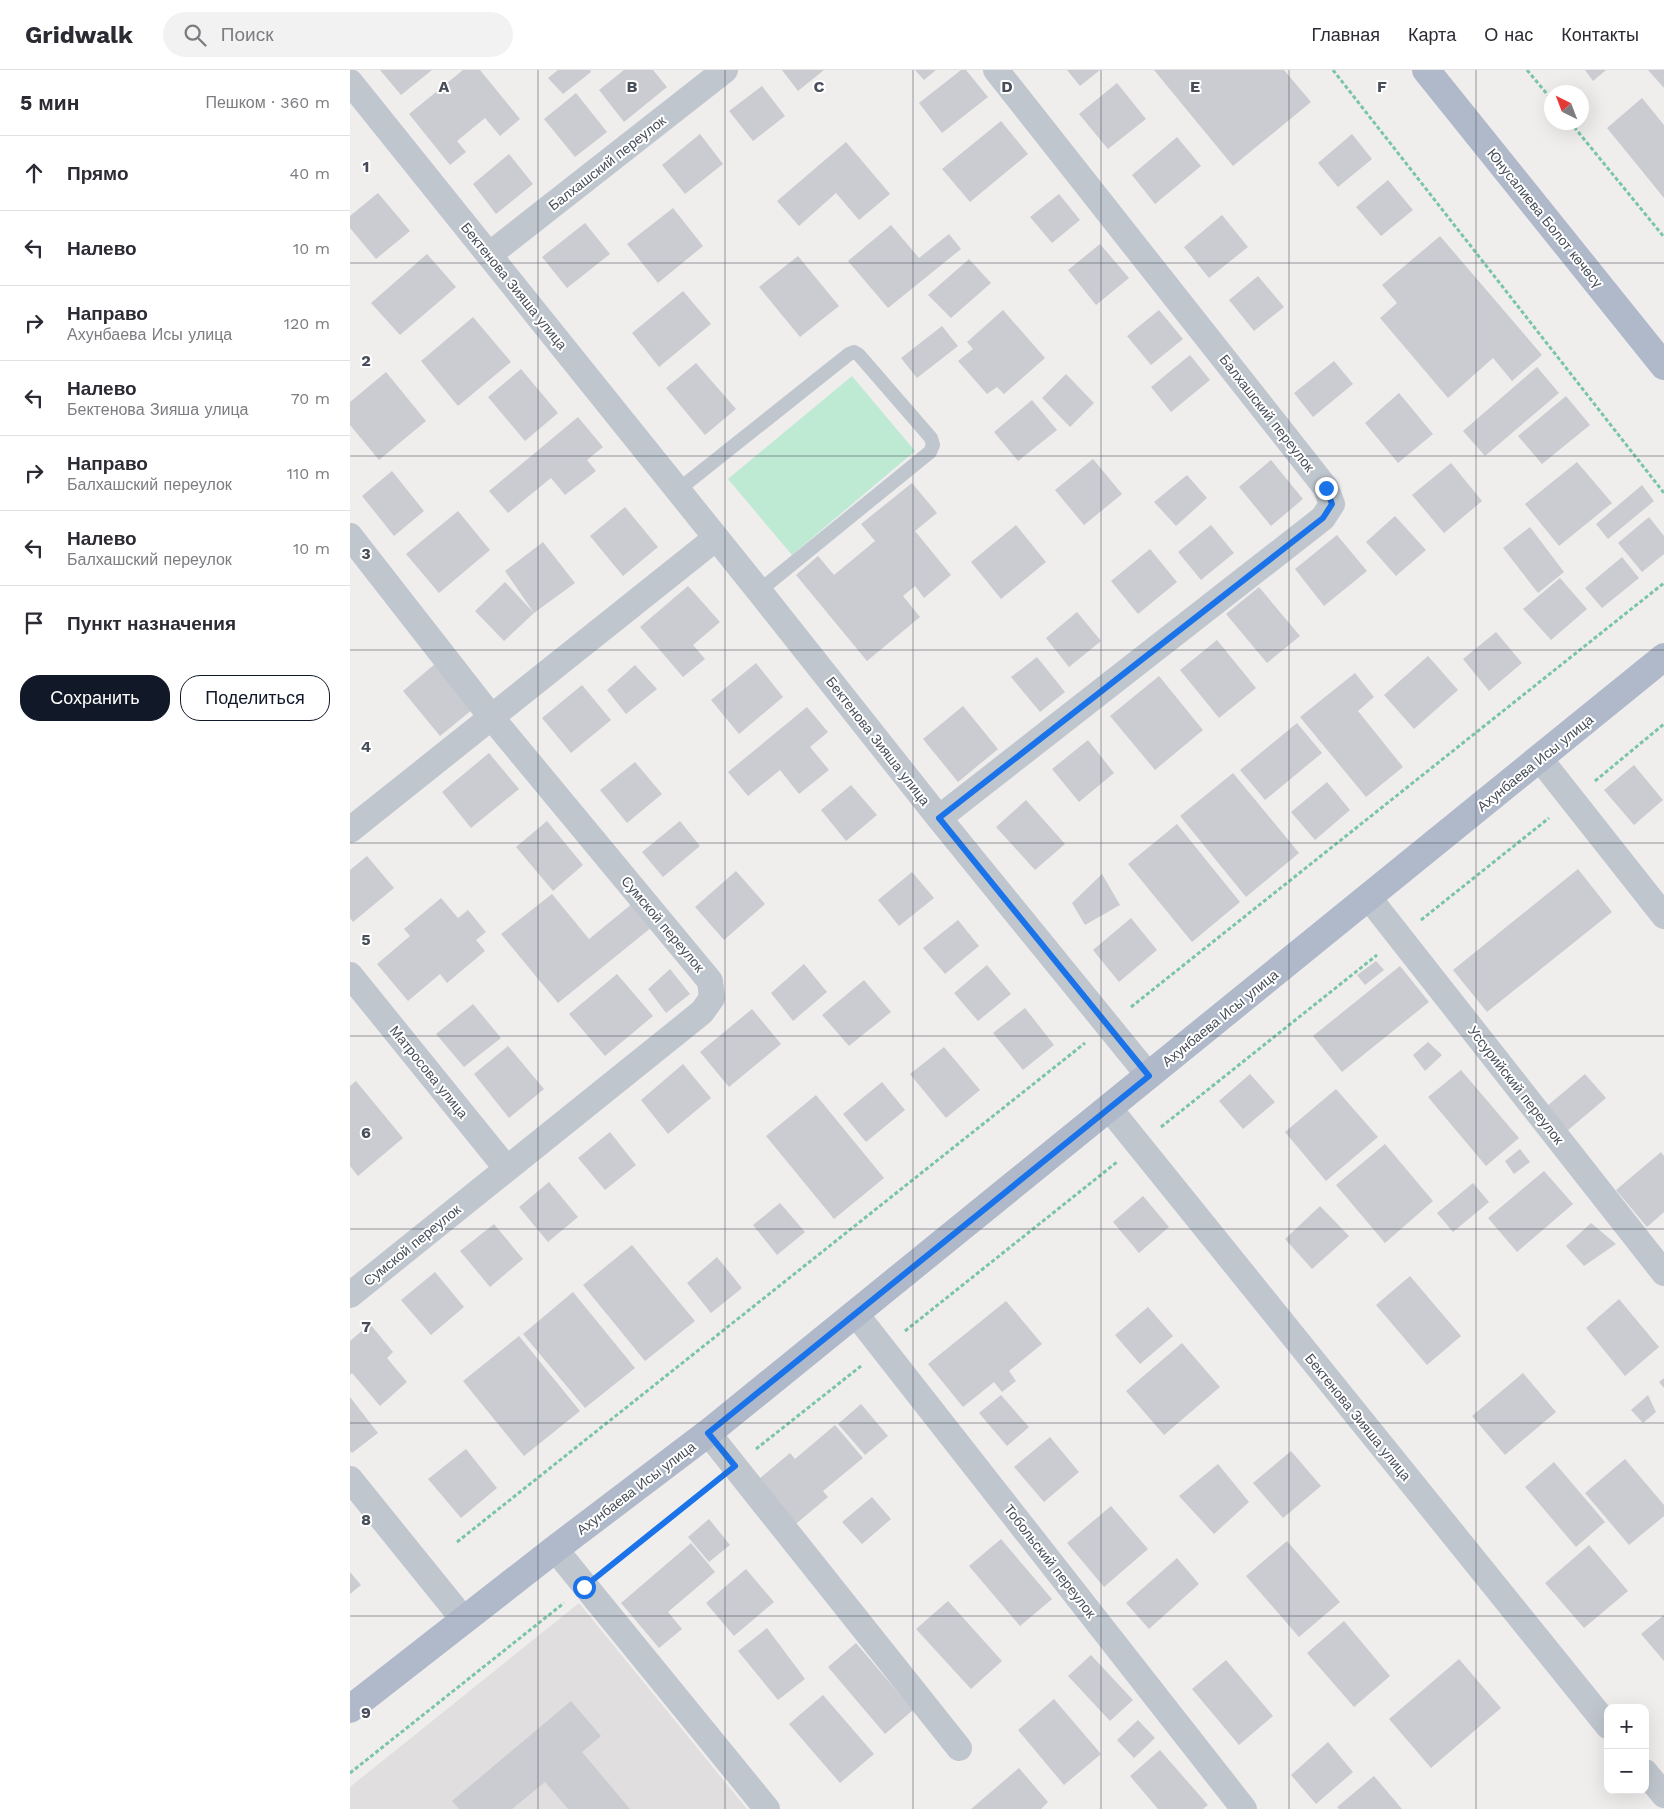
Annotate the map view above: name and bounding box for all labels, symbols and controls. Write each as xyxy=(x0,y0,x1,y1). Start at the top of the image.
search box xyxy=(163,12,513,57)
text: Gridwalk xyxy=(25,21,133,49)
icon: search xyxy=(181,21,209,49)
text: Поиск xyxy=(221,23,273,46)
text: Главная xyxy=(1311,24,1380,45)
text: Карта xyxy=(1408,24,1456,45)
text: О нас xyxy=(1484,24,1533,45)
text: Контакты xyxy=(1561,24,1639,45)
text: A xyxy=(439,77,450,96)
text: B xyxy=(627,77,638,96)
text: C xyxy=(814,77,825,96)
text: D xyxy=(1001,77,1013,96)
text: E xyxy=(1190,77,1200,96)
text: F xyxy=(1377,77,1387,96)
north arrow xyxy=(1544,85,1589,130)
text: 5 мин xyxy=(20,90,79,115)
text: Пешком · 360 m xyxy=(205,93,330,112)
street label: Балхашский переулок xyxy=(545,112,669,214)
street label: Юнусалиева Болот көчөсү xyxy=(1484,145,1606,291)
text: 1 xyxy=(363,157,369,176)
icon: ahead xyxy=(20,159,48,187)
text: Прямо xyxy=(67,162,129,185)
text: 40 m xyxy=(290,164,330,183)
street label: Бектенова Зияша улица xyxy=(458,219,570,353)
icon: left xyxy=(20,234,48,262)
text: Налево xyxy=(67,237,137,260)
text: 10 m xyxy=(293,239,330,258)
text: Направо xyxy=(67,302,148,325)
icon: right xyxy=(20,309,48,337)
text: 120 m xyxy=(284,314,330,333)
text: Ахунбаева Исы улица xyxy=(67,325,232,344)
text: 2 xyxy=(361,351,371,370)
street label: Балхашский переулок xyxy=(1216,351,1318,475)
text: Налево xyxy=(67,377,137,400)
icon: left xyxy=(20,384,48,412)
text: 70 m xyxy=(291,389,330,408)
text: Бектенова Зияша улица xyxy=(67,400,248,419)
text: Направо xyxy=(67,452,148,475)
icon: right xyxy=(20,459,48,487)
text: 110 m xyxy=(287,464,330,483)
text: Балхашский переулок xyxy=(67,475,232,494)
route end xyxy=(1315,477,1338,500)
text: Налево xyxy=(67,527,137,550)
icon: left xyxy=(20,534,48,562)
text: 10 m xyxy=(293,539,330,558)
text: 3 xyxy=(361,544,371,563)
text: Балхашский переулок xyxy=(67,550,232,569)
icon: arrive xyxy=(20,609,48,637)
text: Пункт назначения xyxy=(67,612,236,635)
street label: Бектенова Зияша улица xyxy=(823,674,933,809)
button: Сохранить xyxy=(20,675,170,721)
button: Поделиться xyxy=(180,675,330,721)
street label: Ахунбаева Исы улица xyxy=(1474,711,1596,815)
text: 4 xyxy=(361,737,371,756)
street label: Сумской переулок xyxy=(618,873,708,976)
text: 5 xyxy=(361,930,371,949)
street label: Ахунбаева Исы улица xyxy=(1159,966,1281,1070)
street label: Матросова улица xyxy=(387,1022,471,1122)
street label: Уссурийский переулок xyxy=(1465,1023,1568,1148)
text: 6 xyxy=(361,1123,371,1142)
street label: Сумской переулок xyxy=(360,1200,464,1289)
text: 7 xyxy=(361,1317,371,1336)
street label: Бектенова Зияша улица xyxy=(1302,1350,1414,1484)
street label: Ахунбаева Исы улица xyxy=(573,1438,699,1538)
street label: Тобольский переулок xyxy=(1001,1501,1100,1622)
text: 8 xyxy=(361,1510,371,1529)
route start xyxy=(573,1576,596,1599)
text: 9 xyxy=(361,1703,371,1722)
map controls xyxy=(1604,1704,1649,1794)
button: + xyxy=(1604,1704,1649,1749)
button: − xyxy=(1604,1749,1649,1794)

